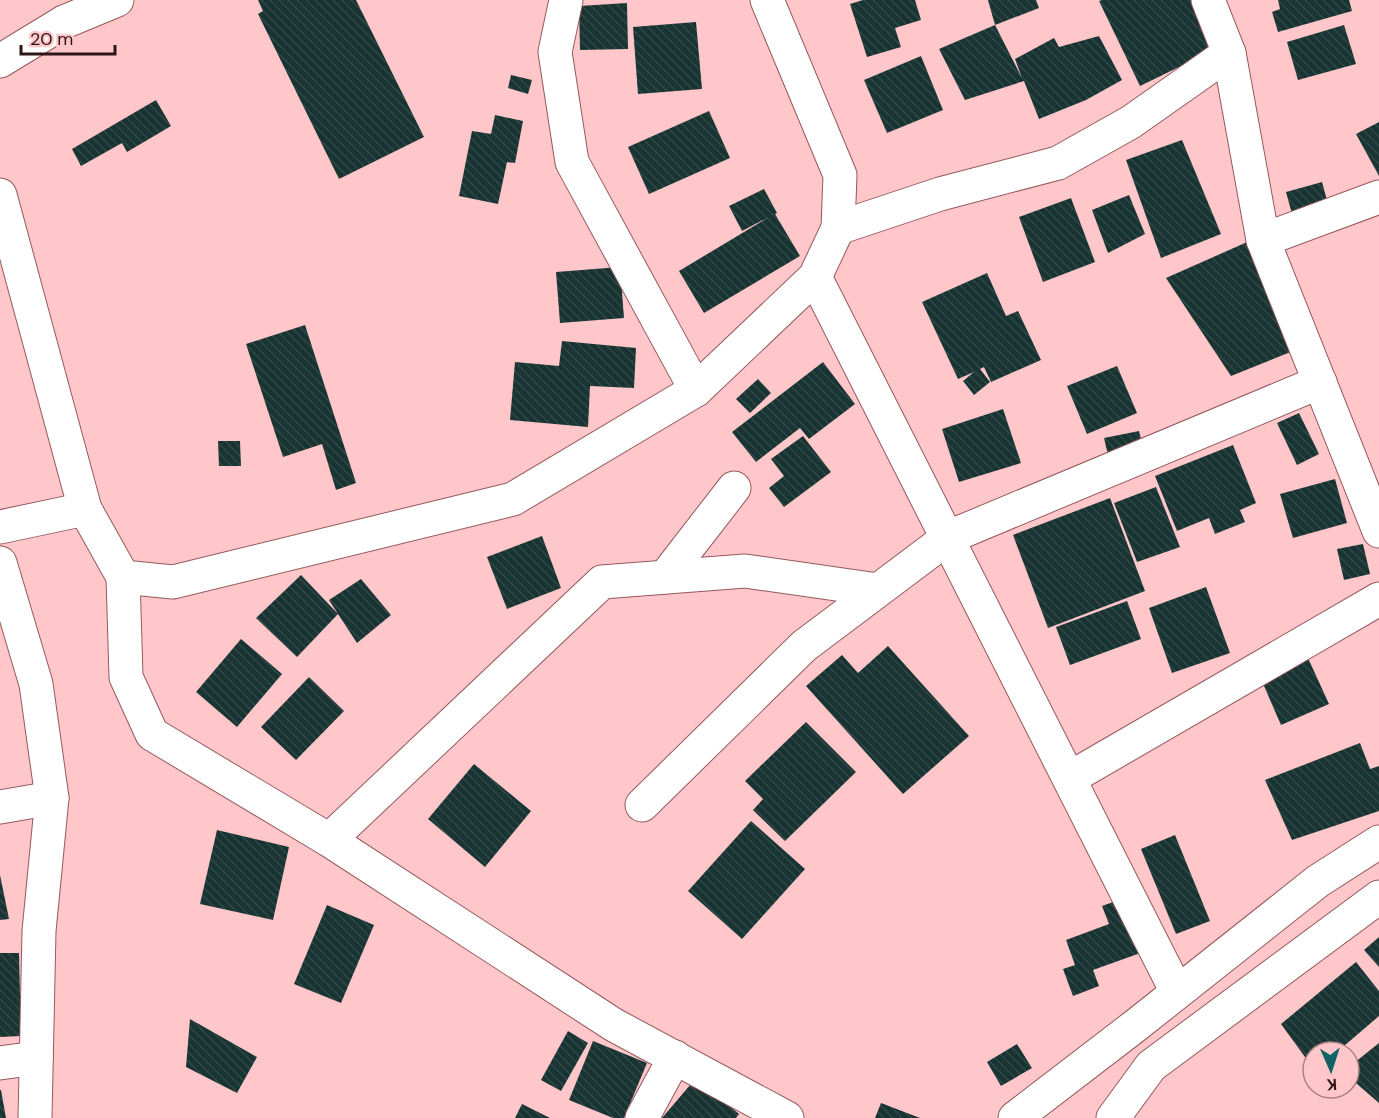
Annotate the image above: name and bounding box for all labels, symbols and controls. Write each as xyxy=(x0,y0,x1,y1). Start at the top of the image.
scale bar xyxy=(21,18,116,56)
text: 20 m xyxy=(30,27,73,51)
north arrow xyxy=(1301,1040,1361,1100)
text: K xyxy=(1325,1074,1338,1095)

